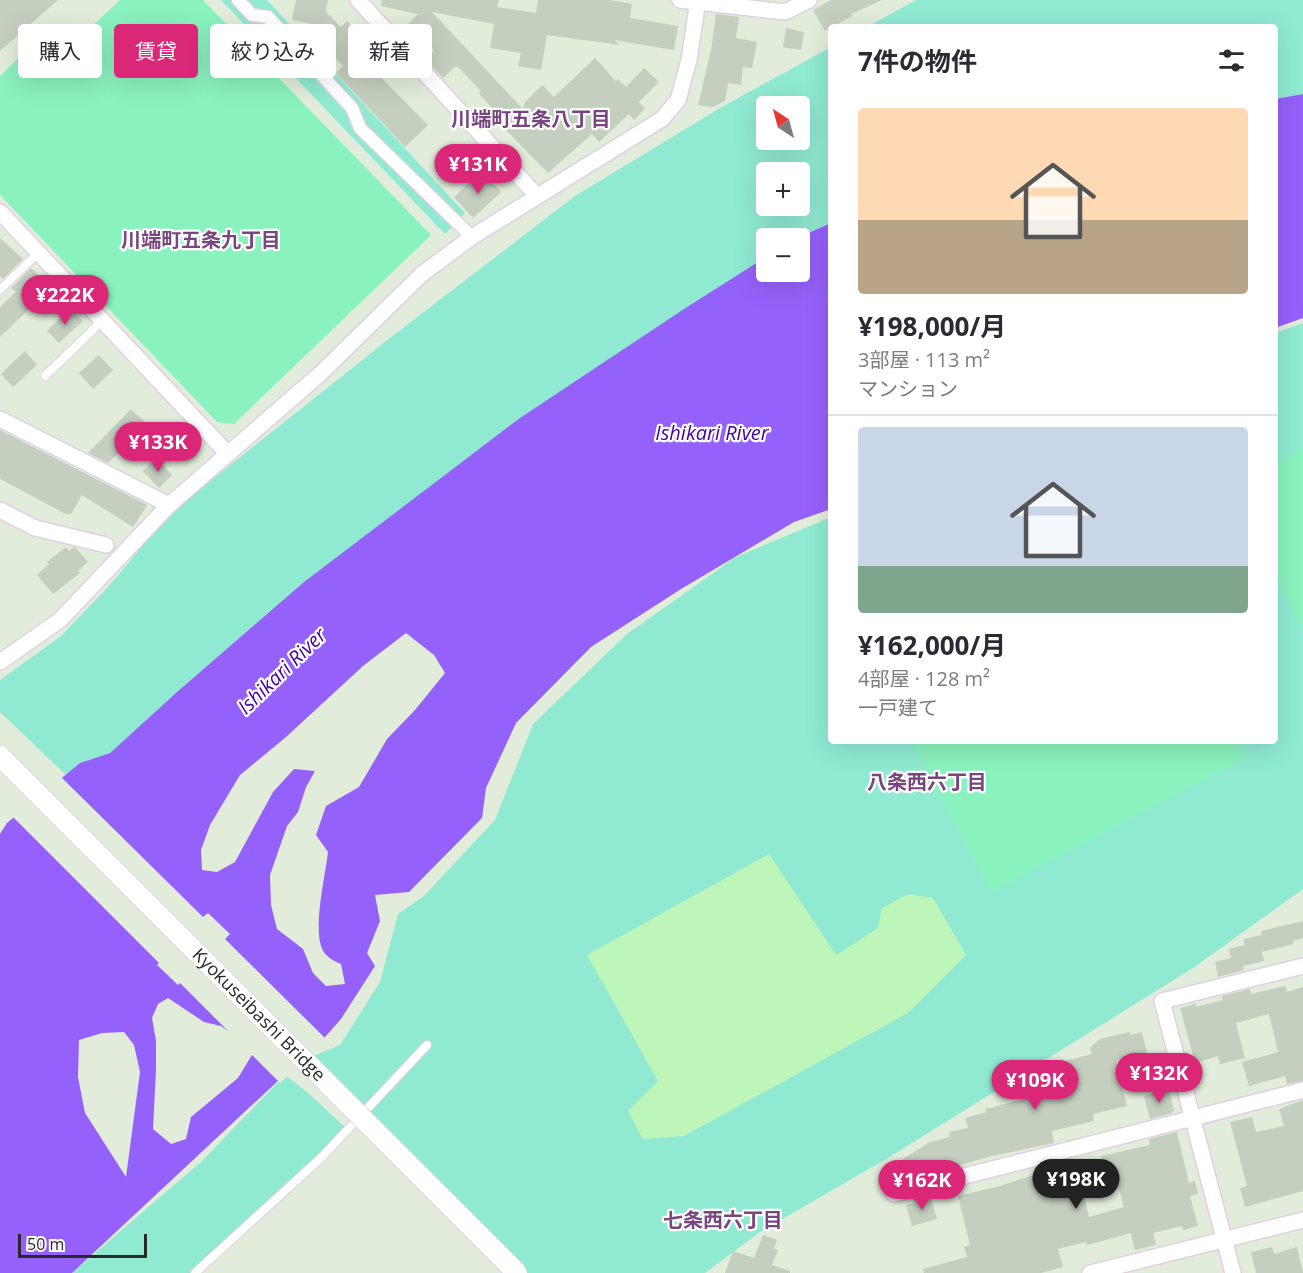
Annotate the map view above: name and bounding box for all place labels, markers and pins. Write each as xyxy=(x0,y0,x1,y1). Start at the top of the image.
pin: ¥131K xyxy=(436,144,520,195)
pin: ¥222K xyxy=(23,275,107,326)
pin: ¥133K xyxy=(116,422,200,473)
pin: ¥132K xyxy=(1117,1053,1201,1104)
pin: ¥109K xyxy=(993,1060,1077,1111)
pin: ¥198K xyxy=(1034,1159,1118,1210)
pin: ¥162K xyxy=(880,1160,964,1211)

